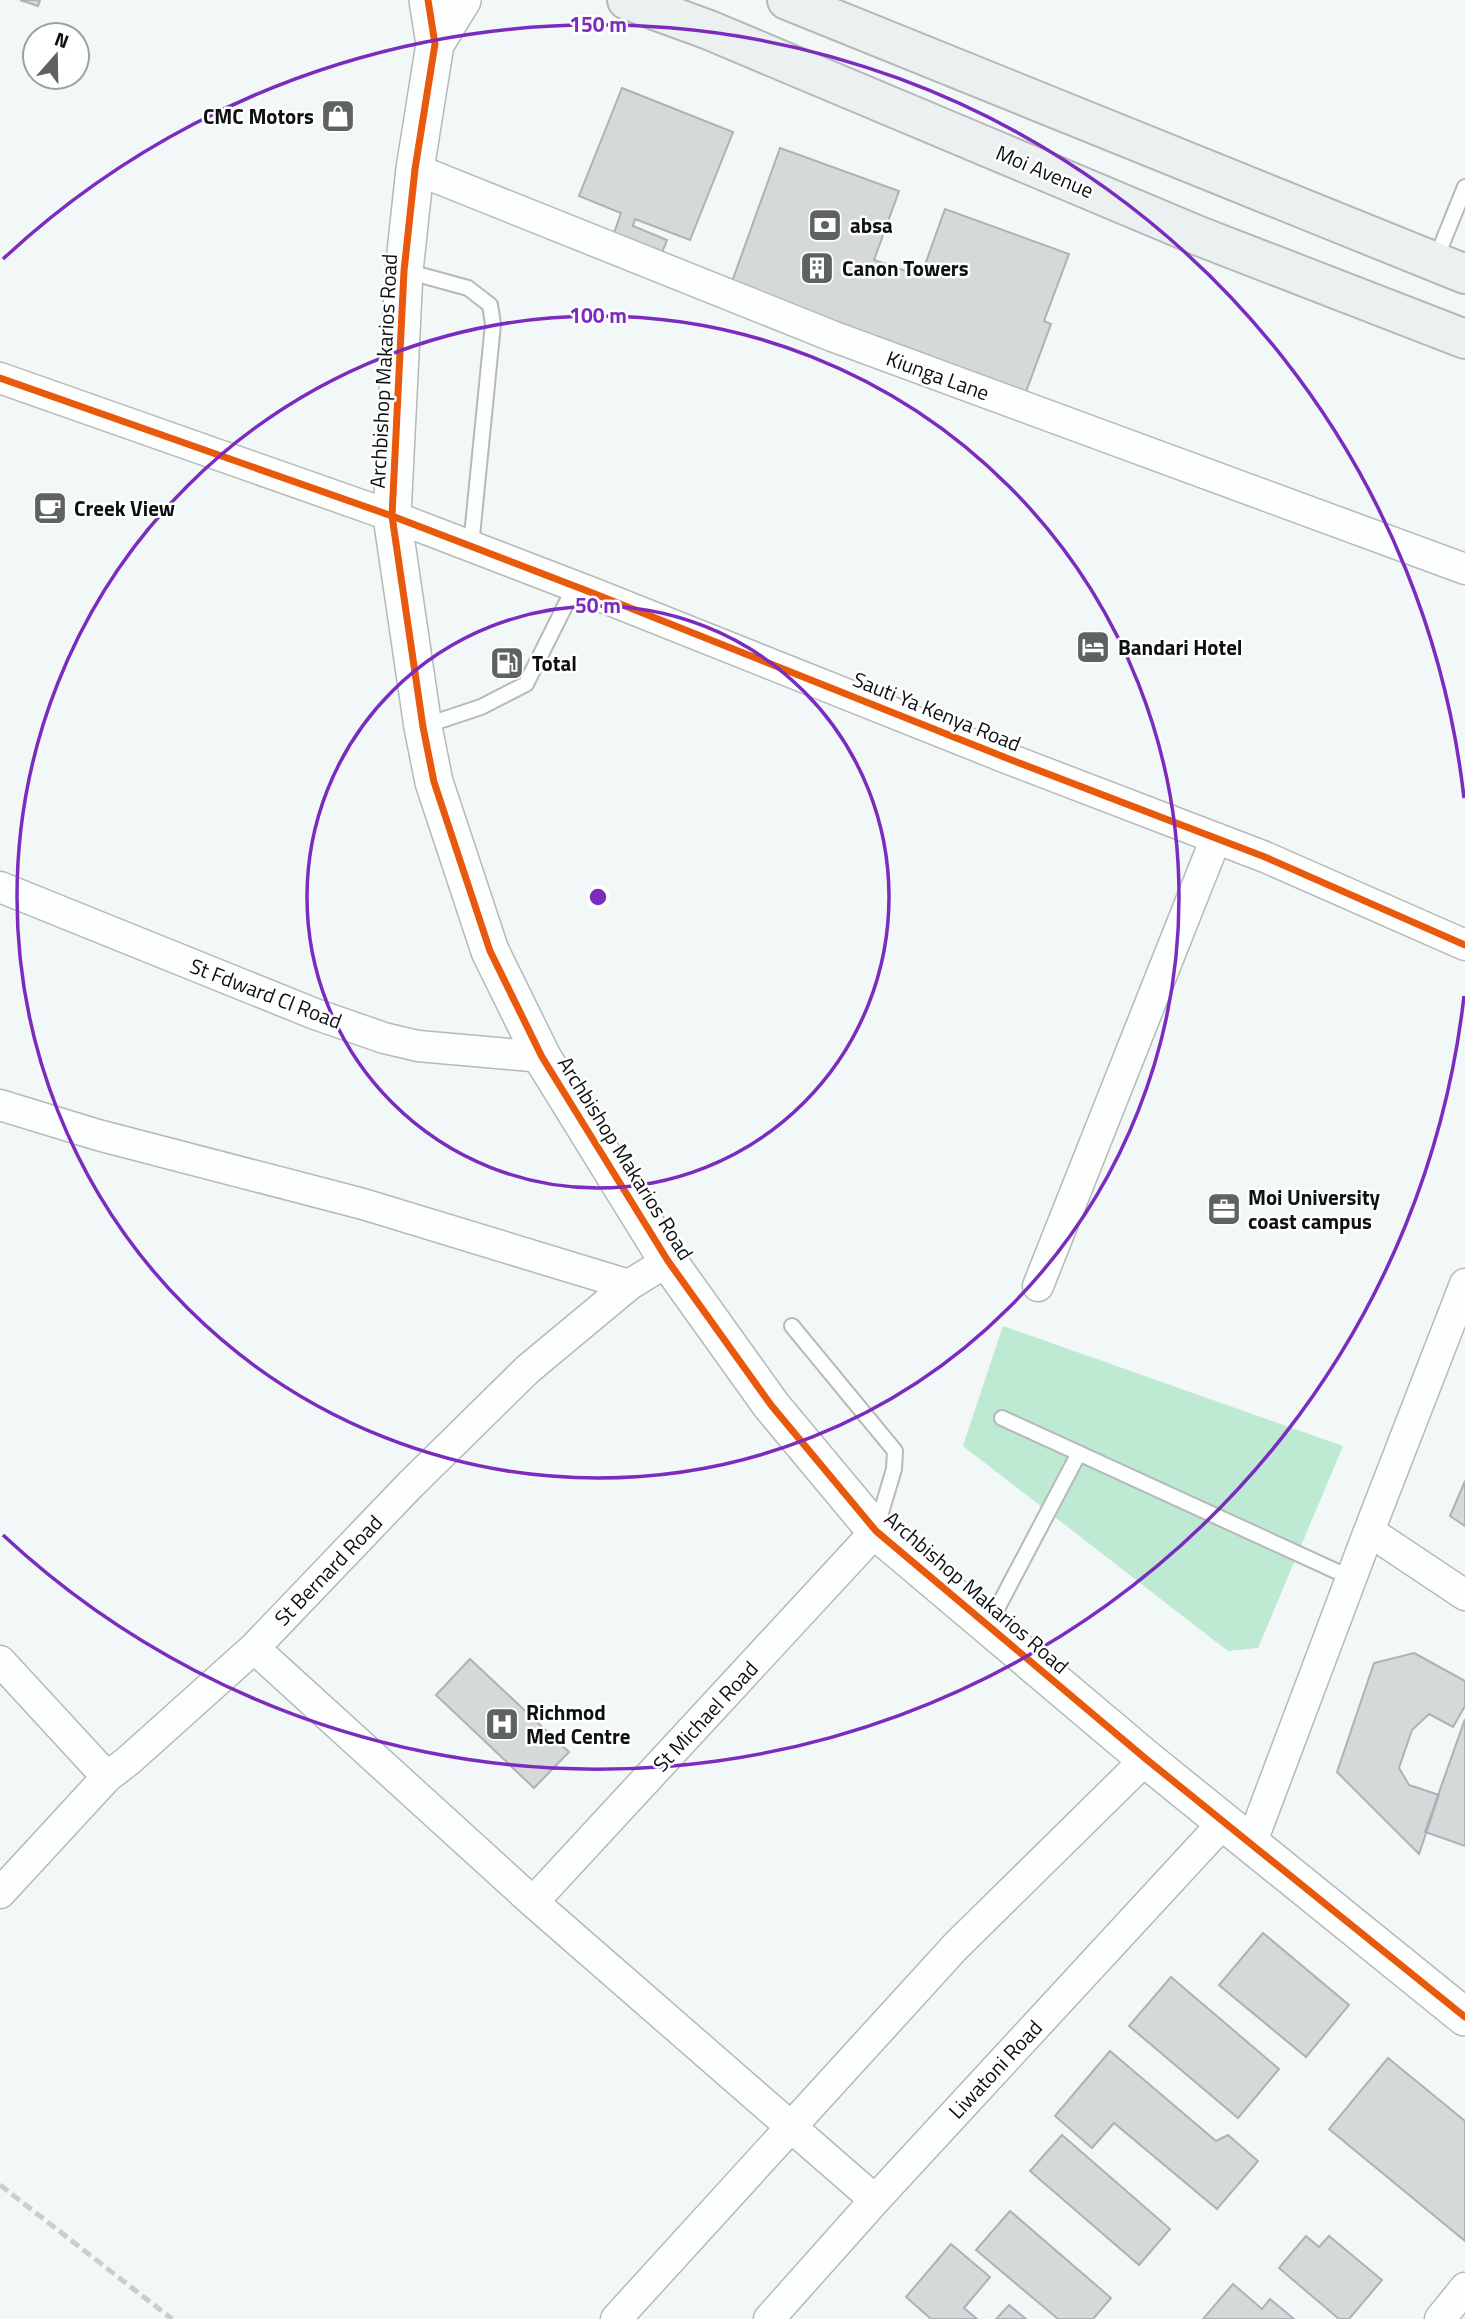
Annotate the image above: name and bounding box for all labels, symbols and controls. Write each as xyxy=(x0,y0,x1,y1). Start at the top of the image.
text: 150 m xyxy=(569,8,627,40)
north arrow xyxy=(21,21,91,91)
text: N xyxy=(51,24,73,55)
shop icon: CMC Motors xyxy=(319,97,357,135)
place label: CMC Motors xyxy=(203,100,314,132)
street label: Moi Avenue xyxy=(991,136,1099,206)
bank icon: absa xyxy=(806,206,844,244)
place label: absa xyxy=(850,209,893,241)
building icon: Canon Towers xyxy=(798,249,836,287)
place label: Canon Towers xyxy=(842,252,969,284)
street label: Archbishop Makarios Road xyxy=(361,253,405,489)
text: 100 m xyxy=(569,299,627,331)
street label: Kiunga Lane xyxy=(882,342,994,408)
cafe icon: Creek View xyxy=(31,489,69,527)
place label: Creek View xyxy=(74,492,175,524)
text: 50 m xyxy=(575,589,621,621)
hotel icon: Bandari Hotel xyxy=(1074,628,1112,666)
place label: Bandari Hotel xyxy=(1118,631,1243,663)
fuel station icon: Total xyxy=(488,644,526,682)
place label: Total xyxy=(532,647,577,679)
street label: Sauti Ya Kenya Road xyxy=(848,663,1026,759)
centre of rings xyxy=(586,885,610,909)
street label: St Fdward Cl Road xyxy=(185,949,347,1037)
street label: Archbishop Makarios Road xyxy=(550,1050,702,1266)
place label: Moi University coast campus xyxy=(1248,1181,1381,1237)
office icon: Moi University coast campus xyxy=(1205,1190,1243,1228)
street label: Archbishop Makarios Road xyxy=(878,1503,1076,1681)
street label: St Bernard Road xyxy=(266,1507,390,1633)
street label: St Michael Road xyxy=(645,1653,765,1779)
place label: Richmod Med Centre xyxy=(526,1696,630,1752)
hospital icon: Richmod Med Centre xyxy=(483,1705,521,1743)
street label: Liwatoni Road xyxy=(941,2012,1049,2126)

